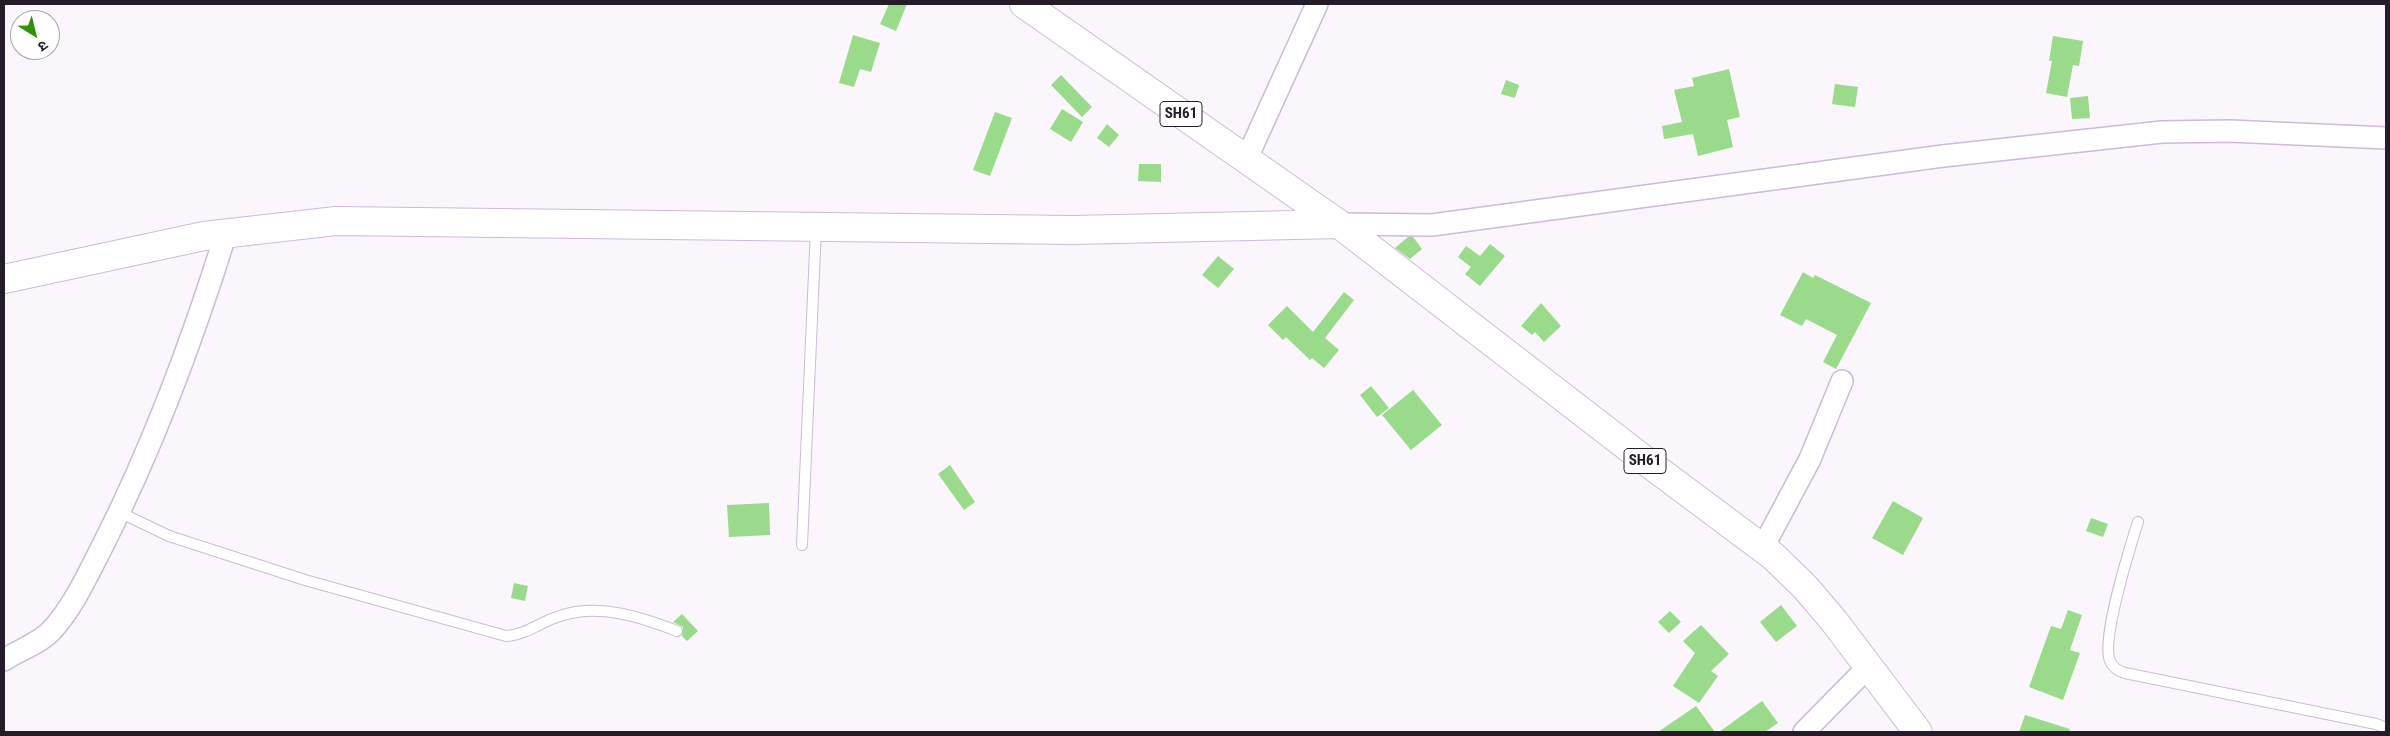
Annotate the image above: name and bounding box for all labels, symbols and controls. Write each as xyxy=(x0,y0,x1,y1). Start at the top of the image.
north arrow xyxy=(10,10,60,60)
text: उ xyxy=(35,37,51,55)
road number: SH61 xyxy=(1160,102,1202,126)
road number: SH61 xyxy=(1624,448,1666,474)

